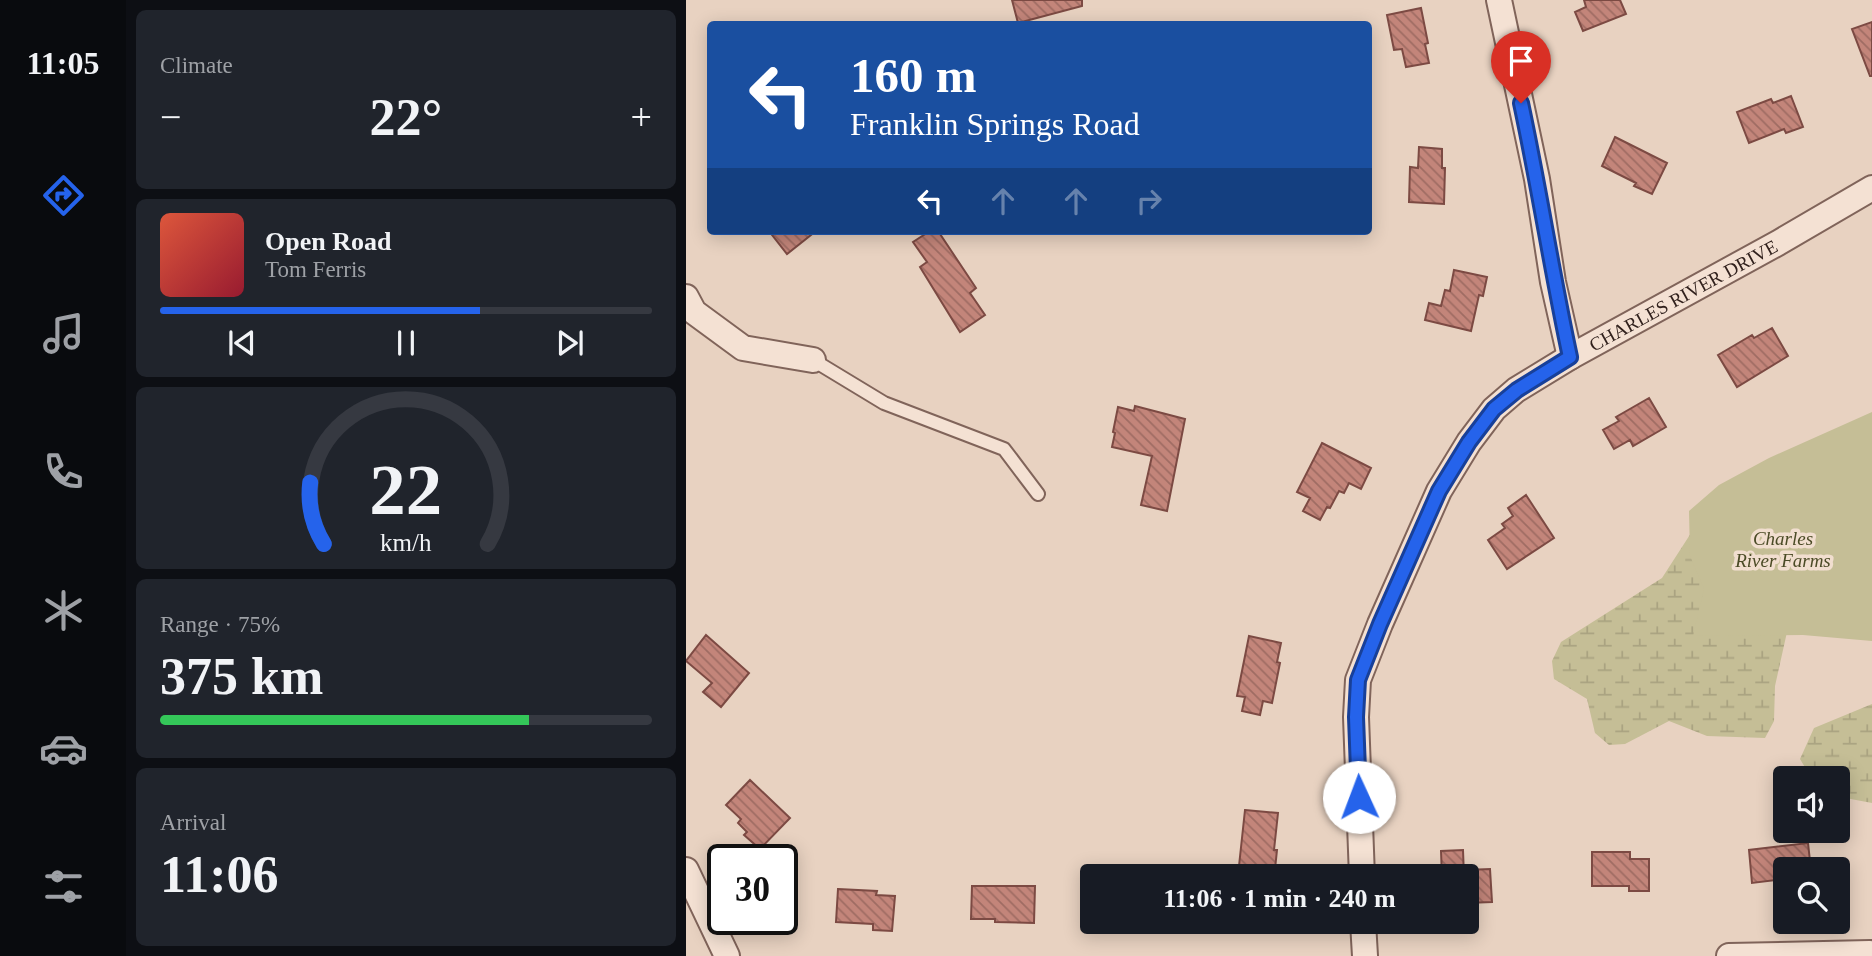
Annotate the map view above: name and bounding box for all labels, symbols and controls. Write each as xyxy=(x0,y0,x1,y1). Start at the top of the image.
pin xyxy=(1491,31,1551,103)
icon: arrive xyxy=(1502,42,1540,80)
text: 11:05 xyxy=(27,45,99,81)
text: 160 m xyxy=(850,48,977,103)
icon: left xyxy=(735,49,826,140)
text: Climate xyxy=(160,53,233,78)
text: 22° xyxy=(370,89,442,146)
text: − xyxy=(160,96,181,138)
text: + xyxy=(631,96,652,138)
text: Franklin Springs Road xyxy=(850,106,1140,142)
icon: directions xyxy=(39,171,88,220)
icon: left xyxy=(911,182,949,220)
icon: ahead xyxy=(984,182,1022,220)
icon: ahead xyxy=(1057,182,1095,220)
icon: right xyxy=(1130,182,1168,220)
text: Open Road xyxy=(265,227,391,256)
street label: CHARLES RIVER DRIVE xyxy=(1585,235,1781,355)
text: Tom Ferris xyxy=(265,257,366,282)
icon: music xyxy=(39,309,88,358)
icon: previous xyxy=(223,324,261,362)
icon: pause xyxy=(387,324,425,362)
icon: next xyxy=(551,324,589,362)
icon: phone xyxy=(39,447,88,496)
text: 22 xyxy=(370,449,442,530)
park label: Charles River Farms xyxy=(1734,528,1831,571)
text: km/h xyxy=(380,529,432,556)
icon: climate xyxy=(39,586,88,635)
text: Range · 75% xyxy=(160,612,280,637)
text: 375 km xyxy=(160,648,323,705)
icon: car xyxy=(39,724,88,773)
position arrow xyxy=(1322,760,1396,834)
map controls xyxy=(1773,766,1850,934)
button: sound xyxy=(1773,766,1850,843)
text: Arrival xyxy=(160,810,226,835)
speed limit sign: 30 xyxy=(707,844,798,935)
text: 11:06 xyxy=(160,846,278,903)
button: search xyxy=(1773,857,1850,934)
icon: filters xyxy=(39,862,88,911)
text: 11:06 · 1 min · 240 m xyxy=(1163,884,1396,913)

